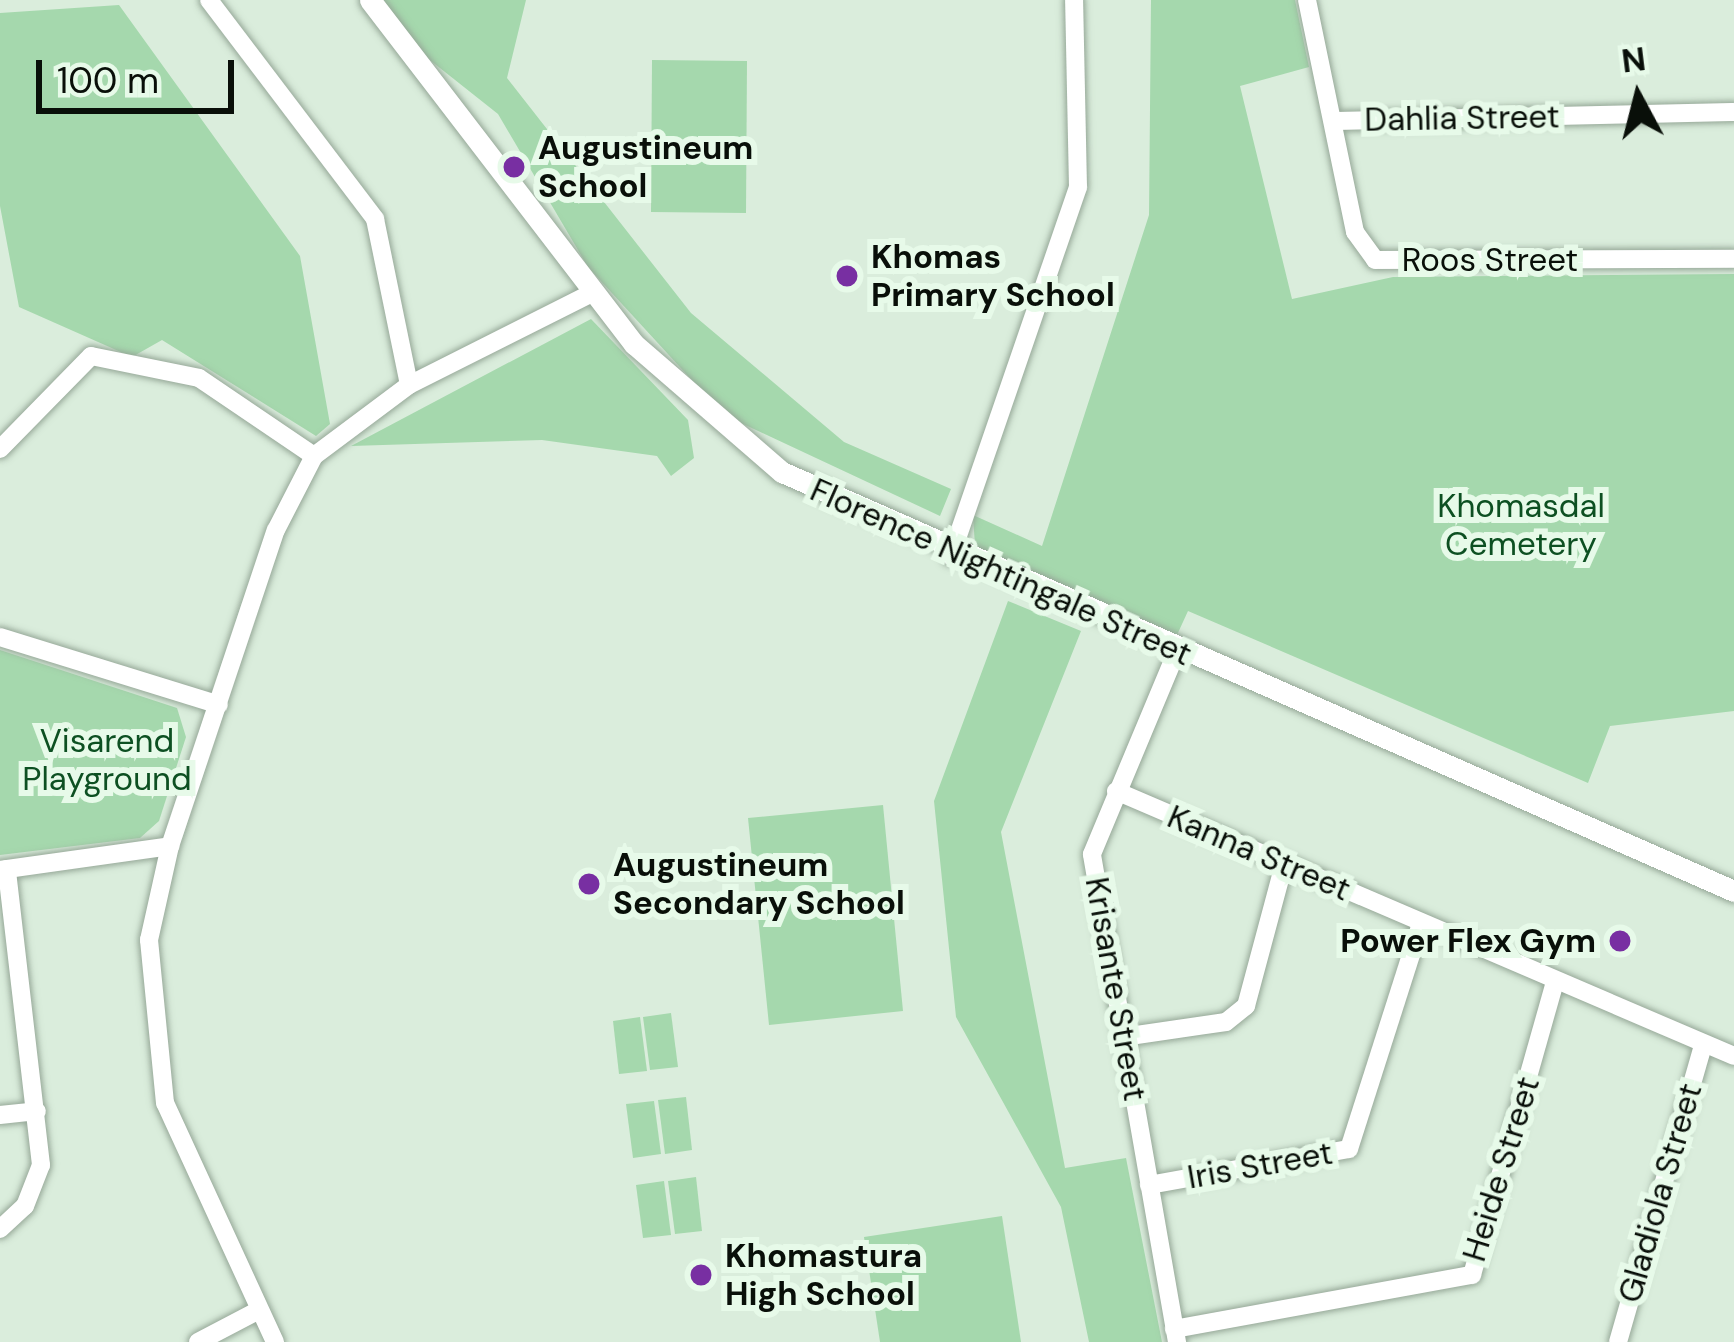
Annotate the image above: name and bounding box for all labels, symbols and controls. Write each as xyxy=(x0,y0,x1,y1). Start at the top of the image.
scale bar xyxy=(42,36,240,110)
north arrow xyxy=(1578,36,1698,156)
text: N xyxy=(1619,37,1648,83)
text: 100 m xyxy=(57,57,159,104)
street label: Dahlia Street xyxy=(1364,96,1560,140)
place label: Augustineum School xyxy=(538,128,753,206)
marker: Augustineum School xyxy=(501,154,527,180)
place label: Khomas Primary School xyxy=(871,237,1115,315)
street label: Roos Street xyxy=(1402,240,1578,280)
marker: Khomas Primary School xyxy=(834,263,860,289)
street label: Florence Nightingale Street xyxy=(804,470,1198,674)
park label: Khomasdal Cemetery xyxy=(1437,486,1605,564)
park label: Visarend Playground xyxy=(22,721,192,799)
street label: Kanna Street xyxy=(1162,797,1356,909)
place label: Augustineum Secondary School xyxy=(613,845,905,923)
marker: Augustineum Secondary School xyxy=(576,871,602,897)
street label: Krisante Street xyxy=(1077,874,1155,1104)
place label: Power Flex Gym xyxy=(1340,921,1596,961)
marker: Power Flex Gym xyxy=(1607,928,1633,954)
street label: Heide Street xyxy=(1454,1072,1548,1266)
street label: Gladiola Street xyxy=(1610,1079,1710,1307)
street label: Iris Street xyxy=(1184,1133,1336,1197)
place label: Khomastura High School xyxy=(725,1236,922,1314)
marker: Khomastura High School xyxy=(688,1262,714,1288)

